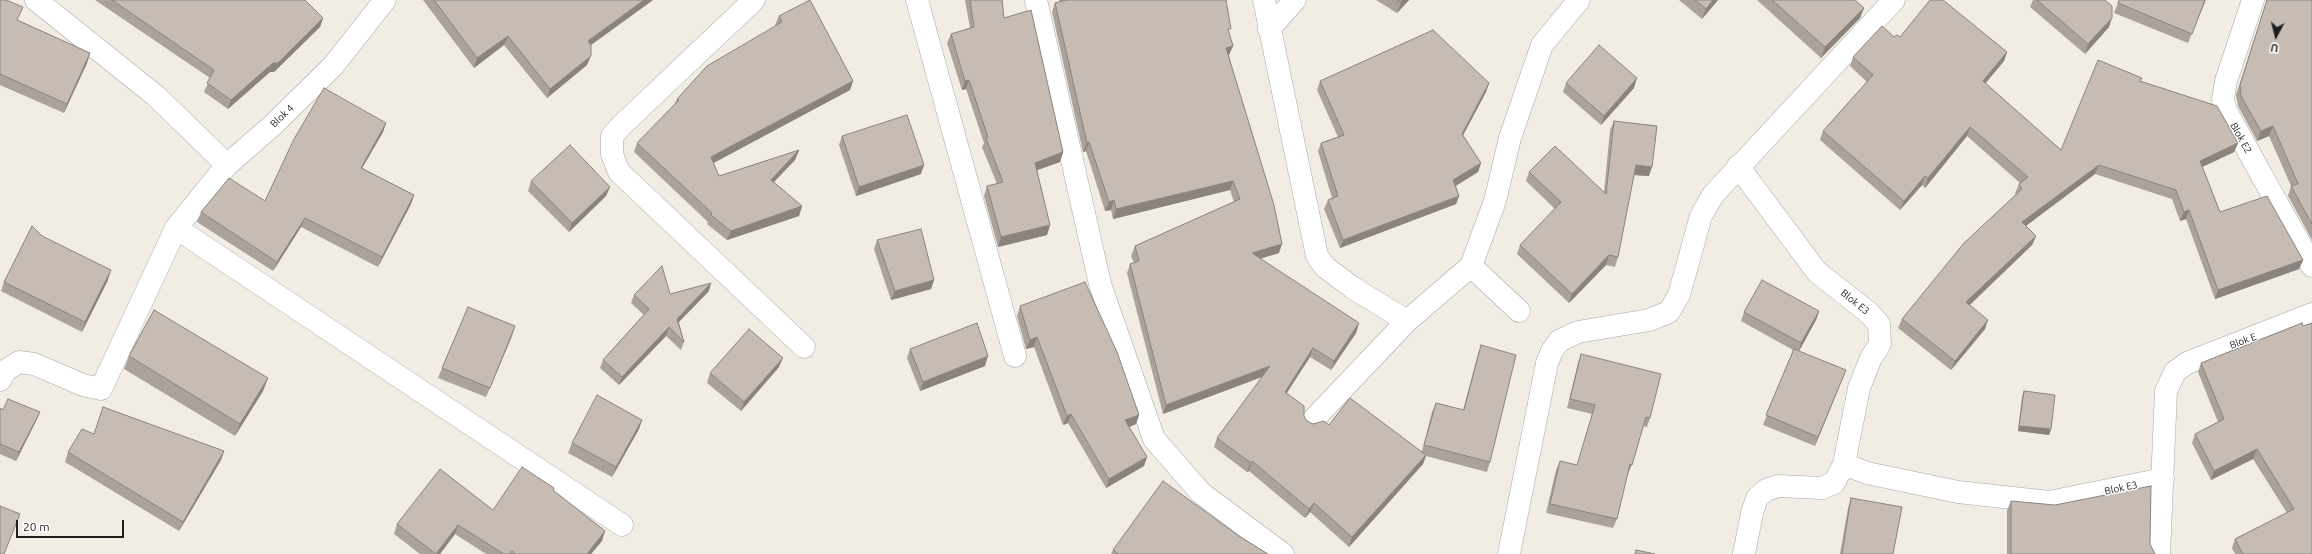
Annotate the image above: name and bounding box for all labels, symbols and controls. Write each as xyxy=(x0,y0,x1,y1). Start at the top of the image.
north arrow xyxy=(2256,16,2296,56)
text: U xyxy=(2270,41,2279,54)
street label: Blok 4 xyxy=(268,102,296,130)
street label: Blok E2 xyxy=(2228,120,2254,156)
street label: Blok E3 xyxy=(1838,287,1872,317)
street label: Blok E xyxy=(2228,330,2258,352)
street label: Blok E3 xyxy=(2103,479,2139,497)
scale bar xyxy=(18,512,126,538)
text: 20 m xyxy=(23,520,50,533)

